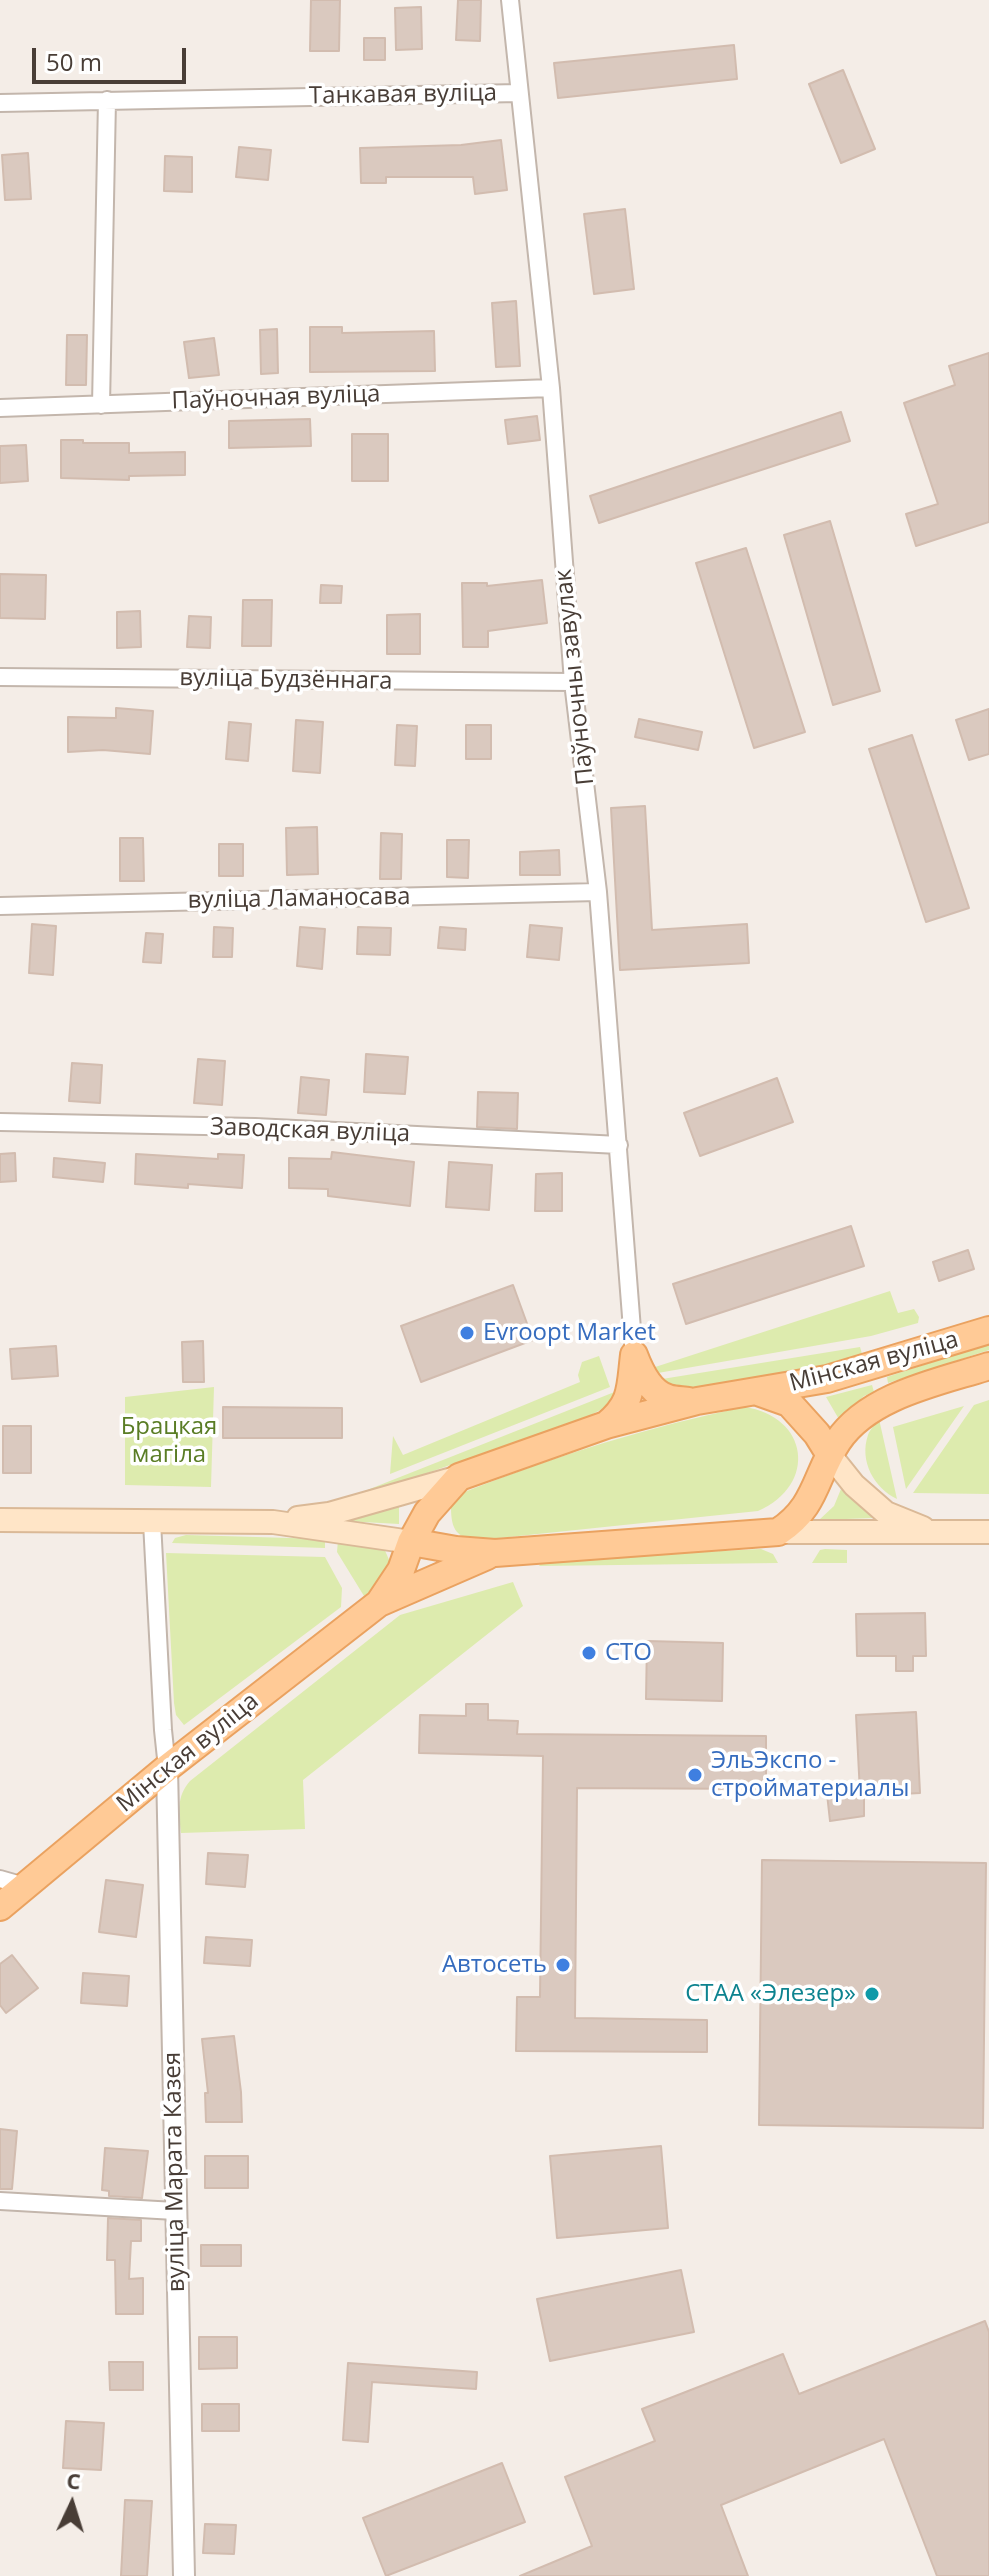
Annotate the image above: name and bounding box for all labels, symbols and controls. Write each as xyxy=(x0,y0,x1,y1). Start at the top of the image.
scale bar xyxy=(36,32,190,82)
text: 50 m xyxy=(46,45,102,78)
street label: Танкавая вуліца xyxy=(309,79,497,111)
street label: Паўночная вуліца xyxy=(171,380,381,416)
street label: Паўночны завулак xyxy=(549,568,601,786)
street label: вуліца Будзённага xyxy=(179,664,393,696)
street label: вуліца Ламаносава xyxy=(187,883,411,915)
street label: Заводская вуліца xyxy=(210,1113,410,1149)
place label: Evroopt Market xyxy=(483,1319,656,1347)
marker: Evroopt Market xyxy=(458,1324,476,1342)
street label: Мінская вуліца xyxy=(786,1326,962,1398)
park label: Брацкая магіла xyxy=(121,1413,217,1469)
place label: СТО xyxy=(605,1639,652,1667)
marker: СТО xyxy=(580,1644,598,1662)
street label: Мінская вуліца xyxy=(112,1687,264,1819)
place label: ЭльЭкспо - стройматериалы xyxy=(711,1747,909,1803)
marker: ЭльЭкспо - стройматериалы xyxy=(686,1766,704,1784)
place label: Автосеть xyxy=(442,1951,547,1979)
marker: Автосеть xyxy=(554,1956,572,1974)
place label: СТАА «Элезер» xyxy=(685,1980,856,2008)
marker: СТАА «Элезер» xyxy=(863,1985,881,2003)
street label: вуліца Марата Казея xyxy=(159,2052,191,2292)
north arrow xyxy=(32,2464,112,2544)
text: С xyxy=(66,2465,82,2496)

